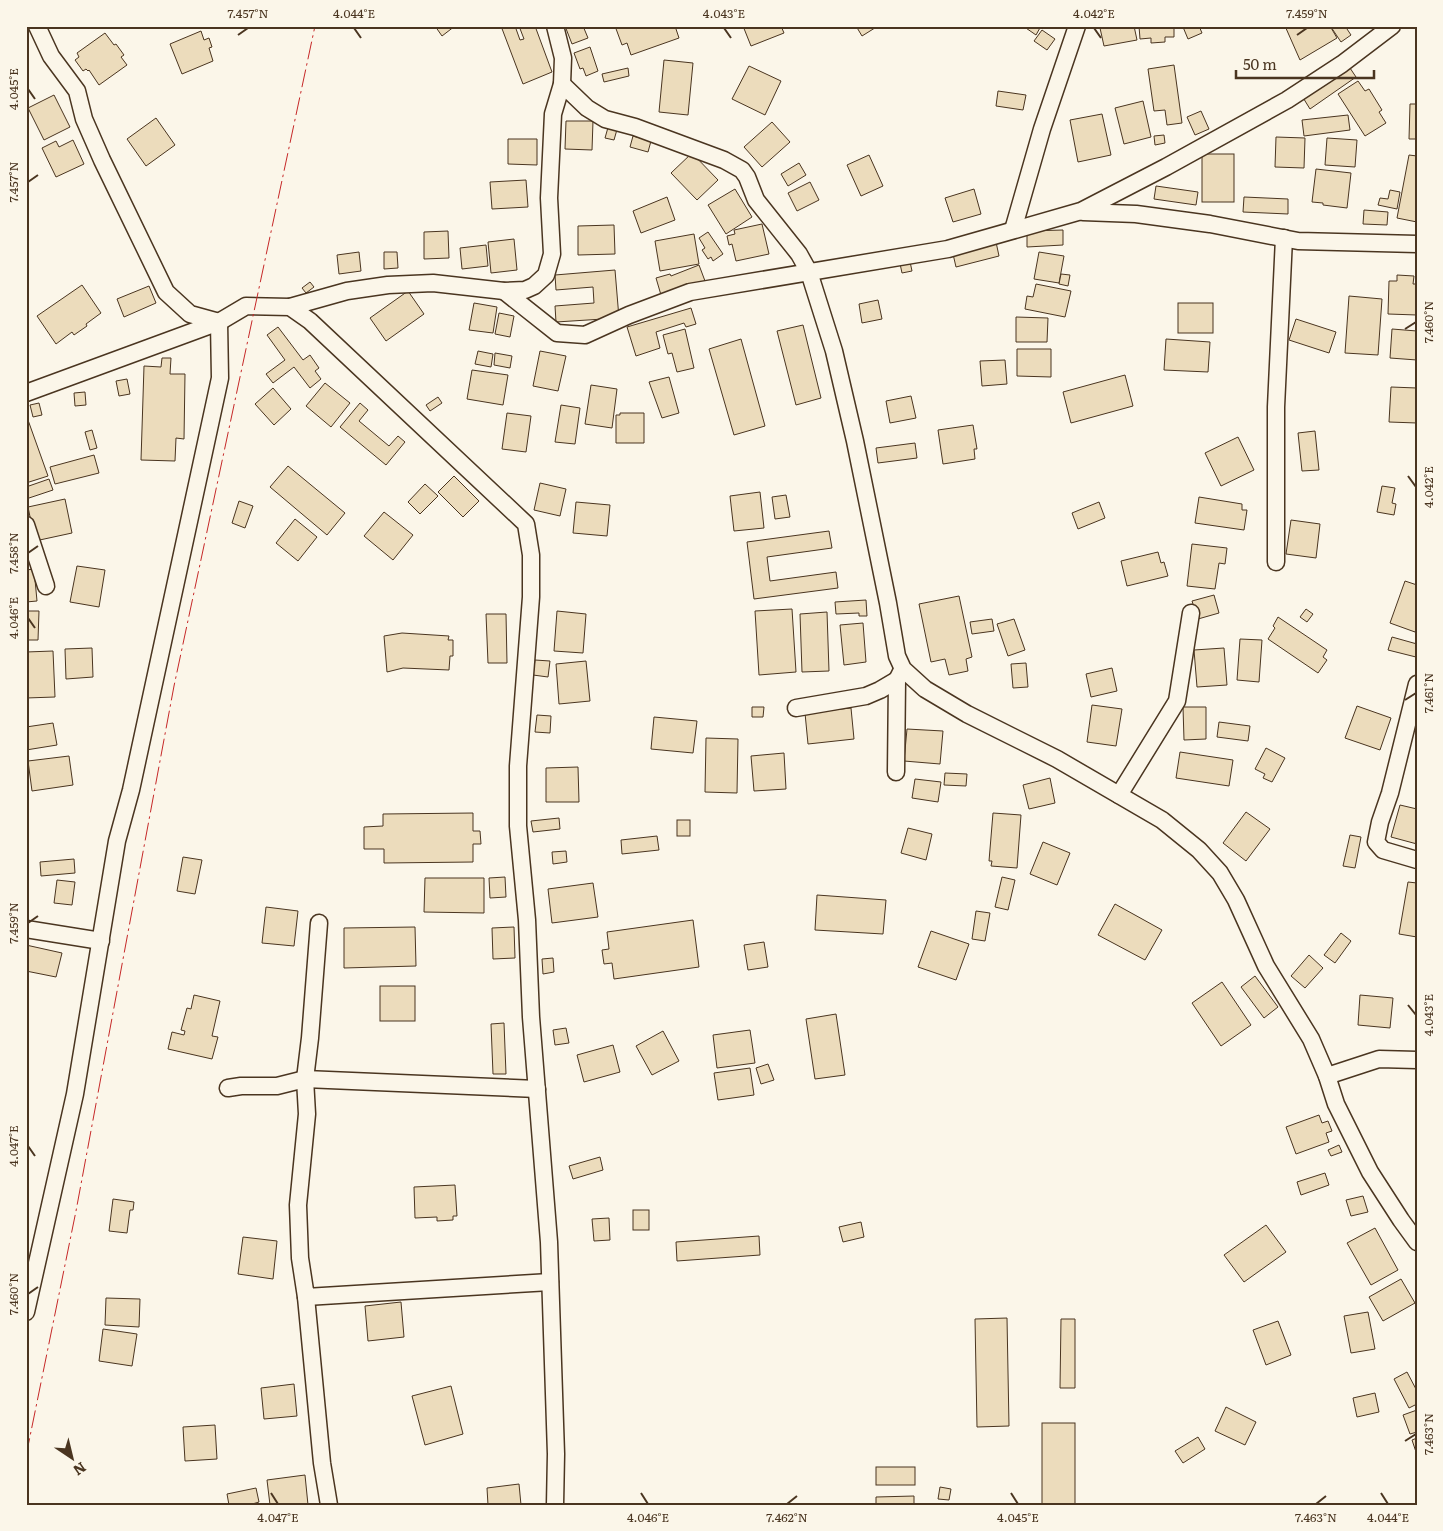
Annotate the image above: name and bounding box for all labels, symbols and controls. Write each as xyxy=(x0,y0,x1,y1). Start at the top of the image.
text: 7.457°N xyxy=(227,4,269,22)
text: 4.044°E xyxy=(333,4,375,22)
text: 4.043°E xyxy=(703,4,745,22)
text: 4.042°E xyxy=(1073,4,1115,22)
text: 7.459°N xyxy=(1286,4,1328,22)
scale bar xyxy=(1236,48,1373,80)
text: 50 m xyxy=(1243,52,1277,75)
text: 4.045°E xyxy=(4,68,22,110)
text: 7.457°N xyxy=(4,161,22,203)
text: 7.460°N xyxy=(1419,301,1437,343)
text: 4.042°E xyxy=(1419,466,1437,508)
text: 7.458°N xyxy=(4,532,22,574)
text: 4.046°E xyxy=(4,597,22,639)
text: 7.461°N xyxy=(1419,673,1437,713)
text: 7.459°N xyxy=(4,902,22,944)
text: 4.043°E xyxy=(1419,994,1437,1036)
text: 4.047°E xyxy=(4,1125,22,1167)
text: 7.460°N xyxy=(4,1273,22,1315)
text: 7.463°N xyxy=(1419,1413,1437,1455)
north arrow xyxy=(48,1434,98,1484)
text: N xyxy=(69,1458,91,1481)
text: 4.047°E xyxy=(257,1508,299,1526)
text: 4.046°E xyxy=(627,1508,669,1526)
text: 7.462°N xyxy=(766,1508,808,1526)
text: 4.045°E xyxy=(997,1508,1039,1526)
text: 7.463°N xyxy=(1295,1508,1337,1526)
text: 4.044°E xyxy=(1367,1508,1409,1526)

